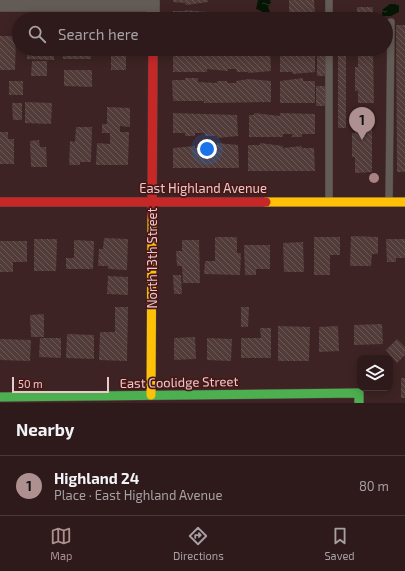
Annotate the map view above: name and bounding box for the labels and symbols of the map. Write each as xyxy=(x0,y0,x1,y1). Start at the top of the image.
pin: 1 xyxy=(349,107,375,140)
your location xyxy=(197,139,217,159)
street label: East Highland Avenue xyxy=(139,180,267,196)
street label: North 13th Street xyxy=(144,207,160,309)
street label: East Coolidge Street xyxy=(119,373,239,391)
scale bar xyxy=(12,375,109,394)

